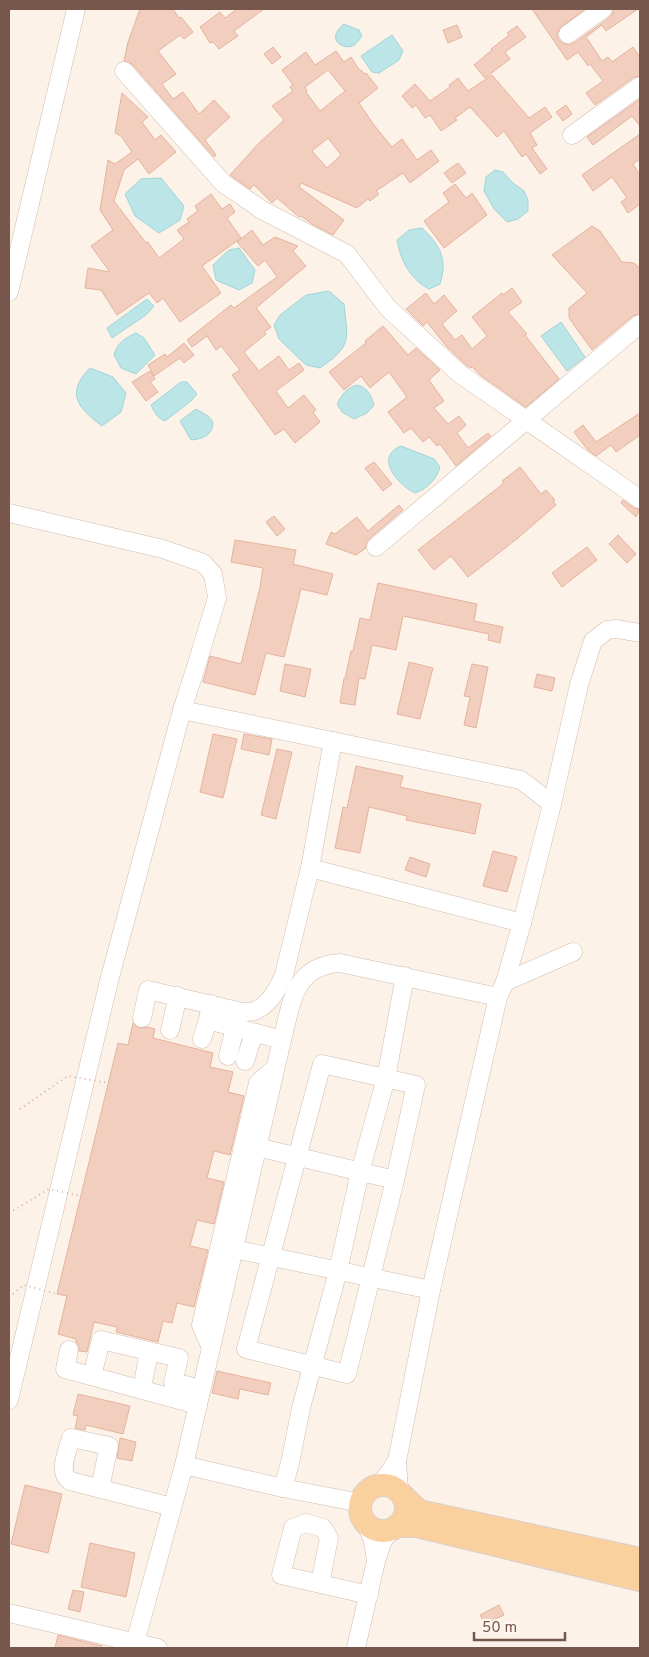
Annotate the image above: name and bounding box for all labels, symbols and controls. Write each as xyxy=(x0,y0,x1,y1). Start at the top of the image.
scale bar xyxy=(474,1610,565,1642)
text: 50 m xyxy=(482,1619,517,1638)

